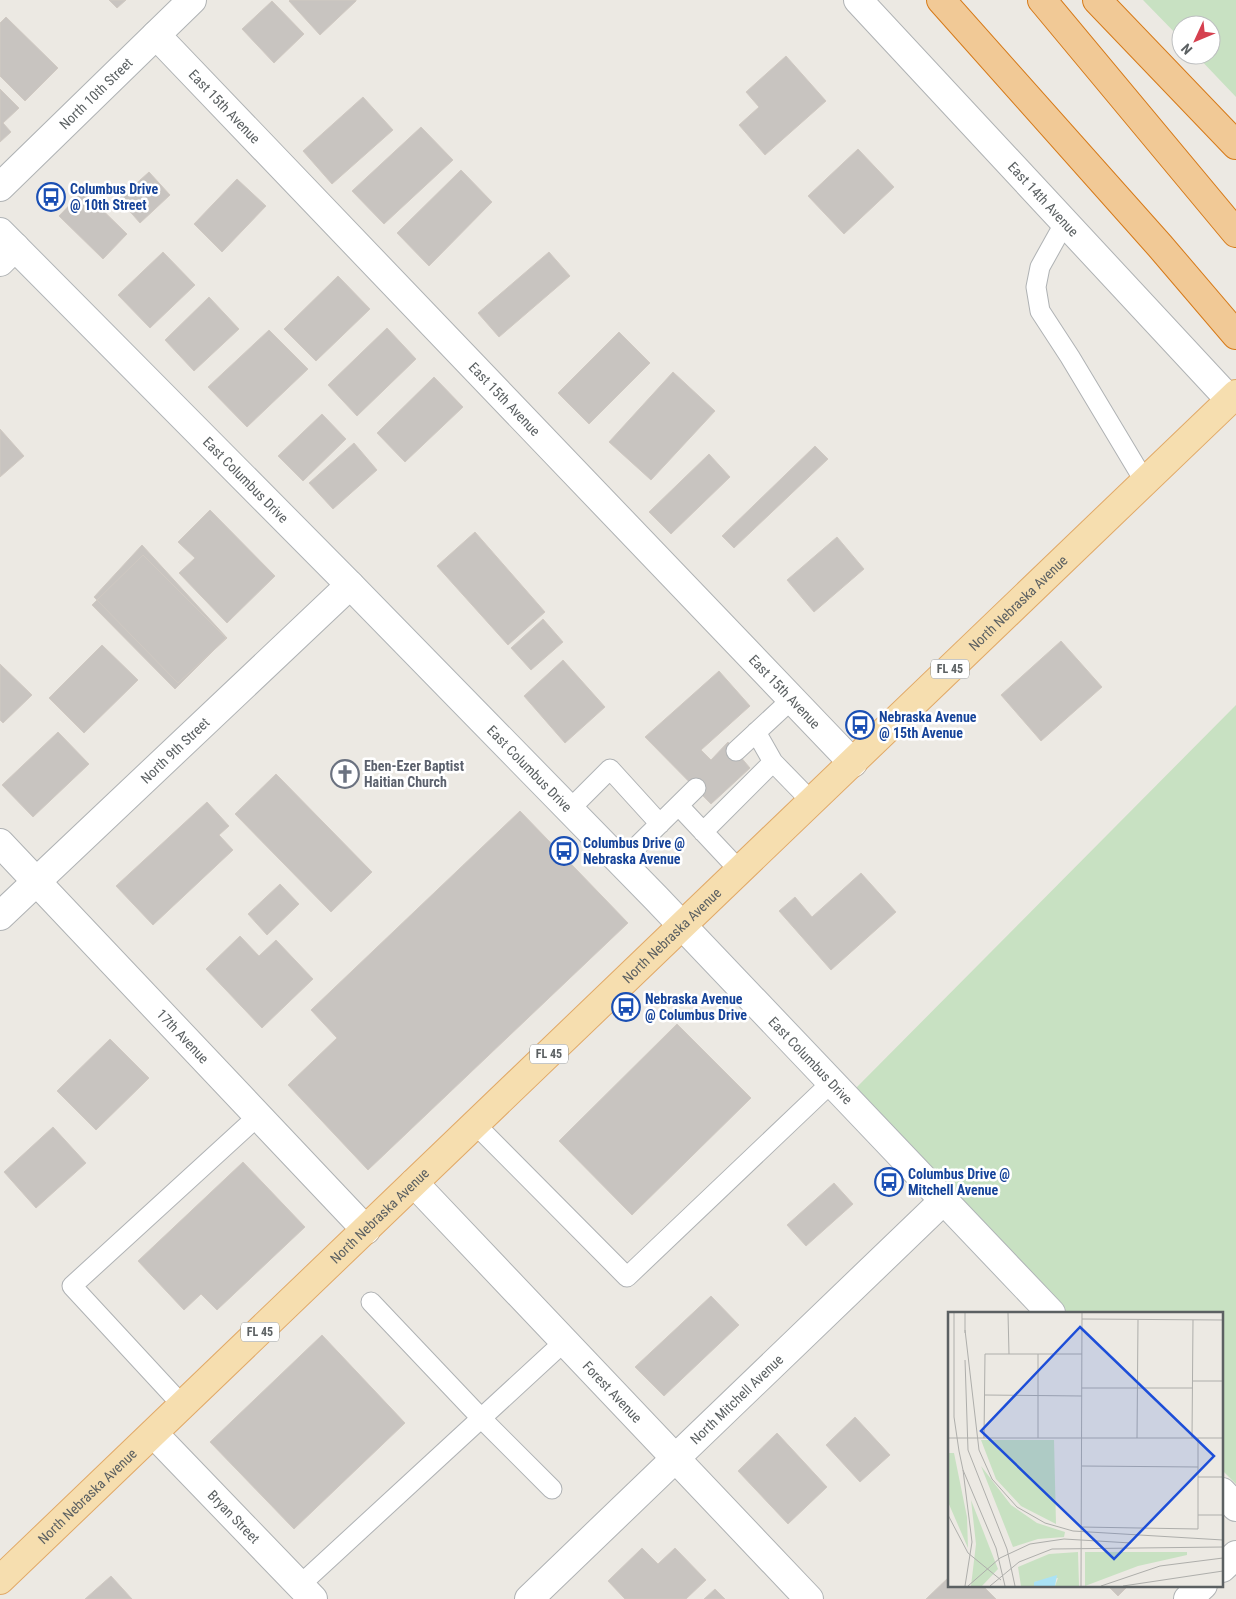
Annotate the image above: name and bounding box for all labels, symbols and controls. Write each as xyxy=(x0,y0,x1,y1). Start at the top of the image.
north arrow xyxy=(1171,15,1221,65)
text: N xyxy=(1178,40,1195,58)
street label: North 10th Street xyxy=(56,55,136,132)
street label: East 15th Avenue xyxy=(186,66,264,147)
street label: East 14th Avenue xyxy=(1005,159,1082,240)
place label: Columbus Drive @ 10th Street xyxy=(70,181,158,213)
bus stop icon: Columbus Drive @ 10th Street xyxy=(36,182,66,212)
street label: East 15th Avenue xyxy=(466,359,544,439)
street label: East Columbus Drive xyxy=(200,434,292,526)
street label: North Nebraska Avenue xyxy=(966,552,1071,654)
street label: East 15th Avenue xyxy=(746,651,824,732)
road number: FL 45 xyxy=(931,660,969,679)
place label: Nebraska Avenue @ 15th Avenue xyxy=(879,709,977,741)
bus stop icon: Nebraska Avenue @ 15th Avenue xyxy=(845,710,875,740)
street label: North 9th Street xyxy=(137,714,213,787)
street label: East Columbus Drive xyxy=(484,722,576,815)
place label: Eben-Ezer Baptist Haitian Church xyxy=(364,758,464,790)
church icon: Eben-Ezer Baptist Haitian Church xyxy=(330,759,360,789)
place label: Columbus Drive @ Nebraska Avenue xyxy=(583,835,685,867)
bus stop icon: Columbus Drive @ Nebraska Avenue xyxy=(549,836,579,866)
street label: North Nebraska Avenue xyxy=(619,884,725,986)
place label: Nebraska Avenue @ Columbus Drive xyxy=(645,991,747,1023)
bus stop icon: Nebraska Avenue @ Columbus Drive xyxy=(611,992,641,1022)
street label: 17th Avenue xyxy=(153,1006,212,1067)
street label: East Columbus Drive xyxy=(765,1013,856,1108)
road number: FL 45 xyxy=(530,1044,568,1064)
street label: North Nebraska Avenue xyxy=(327,1165,432,1267)
place label: Columbus Drive @ Mitchell Avenue xyxy=(908,1166,1010,1198)
bus stop icon: Columbus Drive @ Mitchell Avenue xyxy=(874,1167,904,1197)
inset map xyxy=(948,1312,1224,1586)
road number: FL 45 xyxy=(241,1322,279,1341)
street label: North Mitchell Avenue xyxy=(687,1351,787,1448)
street label: Forest Avenue xyxy=(580,1358,645,1426)
street label: North Nebraska Avenue xyxy=(35,1445,140,1547)
street label: Bryan Street xyxy=(205,1487,263,1547)

